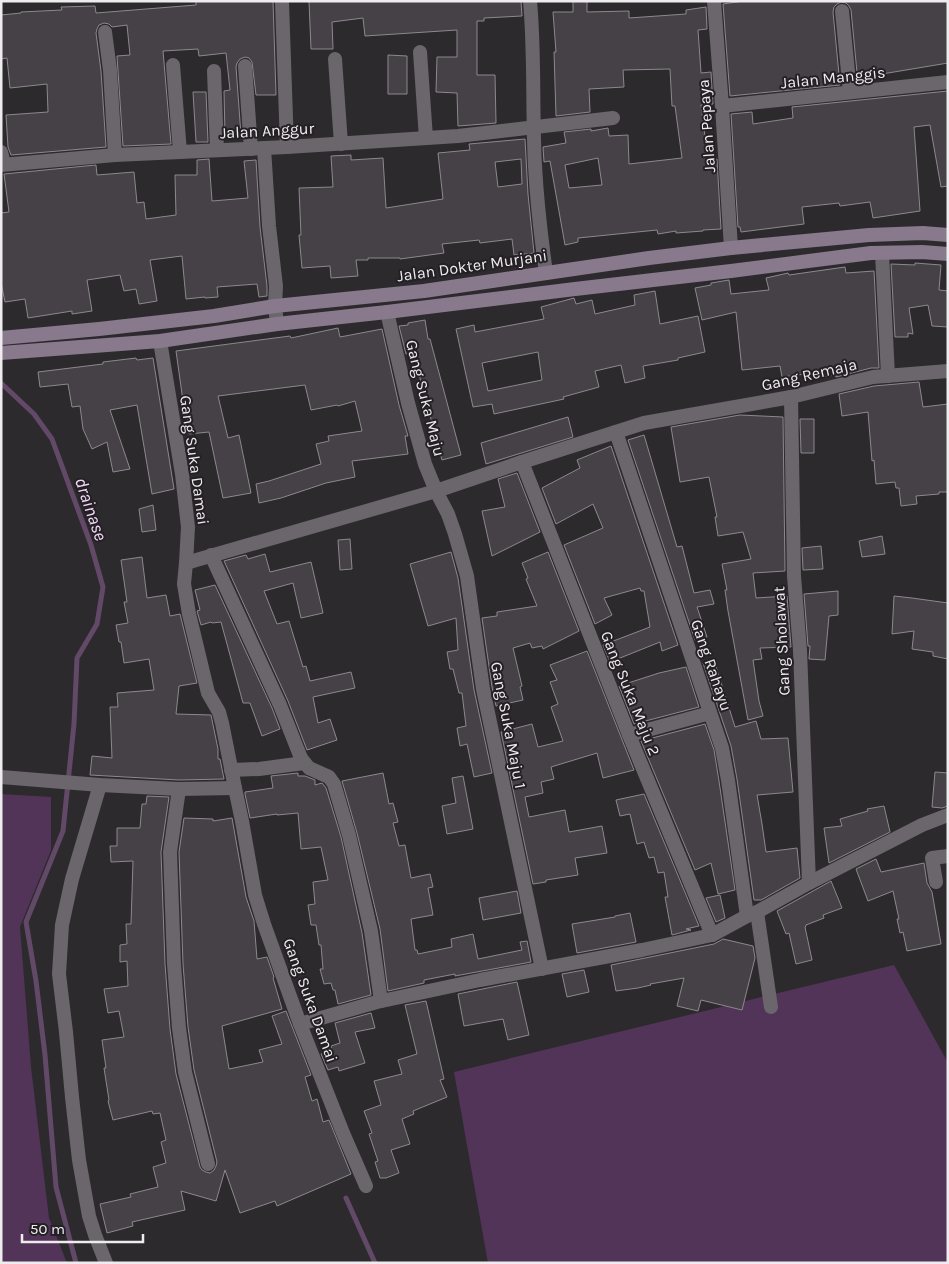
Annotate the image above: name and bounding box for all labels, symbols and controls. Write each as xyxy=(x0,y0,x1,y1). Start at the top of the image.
street label: Jalan Manggis xyxy=(780,63,886,92)
street label: Jalan Pepaya xyxy=(694,79,719,173)
street label: Jalan Anggur xyxy=(219,119,315,142)
street label: Jalan Dokter Murjani xyxy=(396,246,548,285)
street label: Gang Suka Maju xyxy=(402,338,449,458)
street label: Gang Remaja xyxy=(760,354,859,395)
street label: Gang Suka Damai xyxy=(176,394,213,526)
water label: drainase xyxy=(70,474,112,544)
street label: Gang Sholawat xyxy=(769,586,794,696)
street label: Gang Rahayu xyxy=(687,617,736,714)
street label: Gang Suka Maju 2 xyxy=(597,628,664,758)
street label: Gang Suka Maju 1 xyxy=(487,660,530,790)
street label: Gang Suka Damai xyxy=(279,936,342,1065)
scale bar xyxy=(22,1212,144,1244)
text: 50 m xyxy=(30,1220,65,1238)

